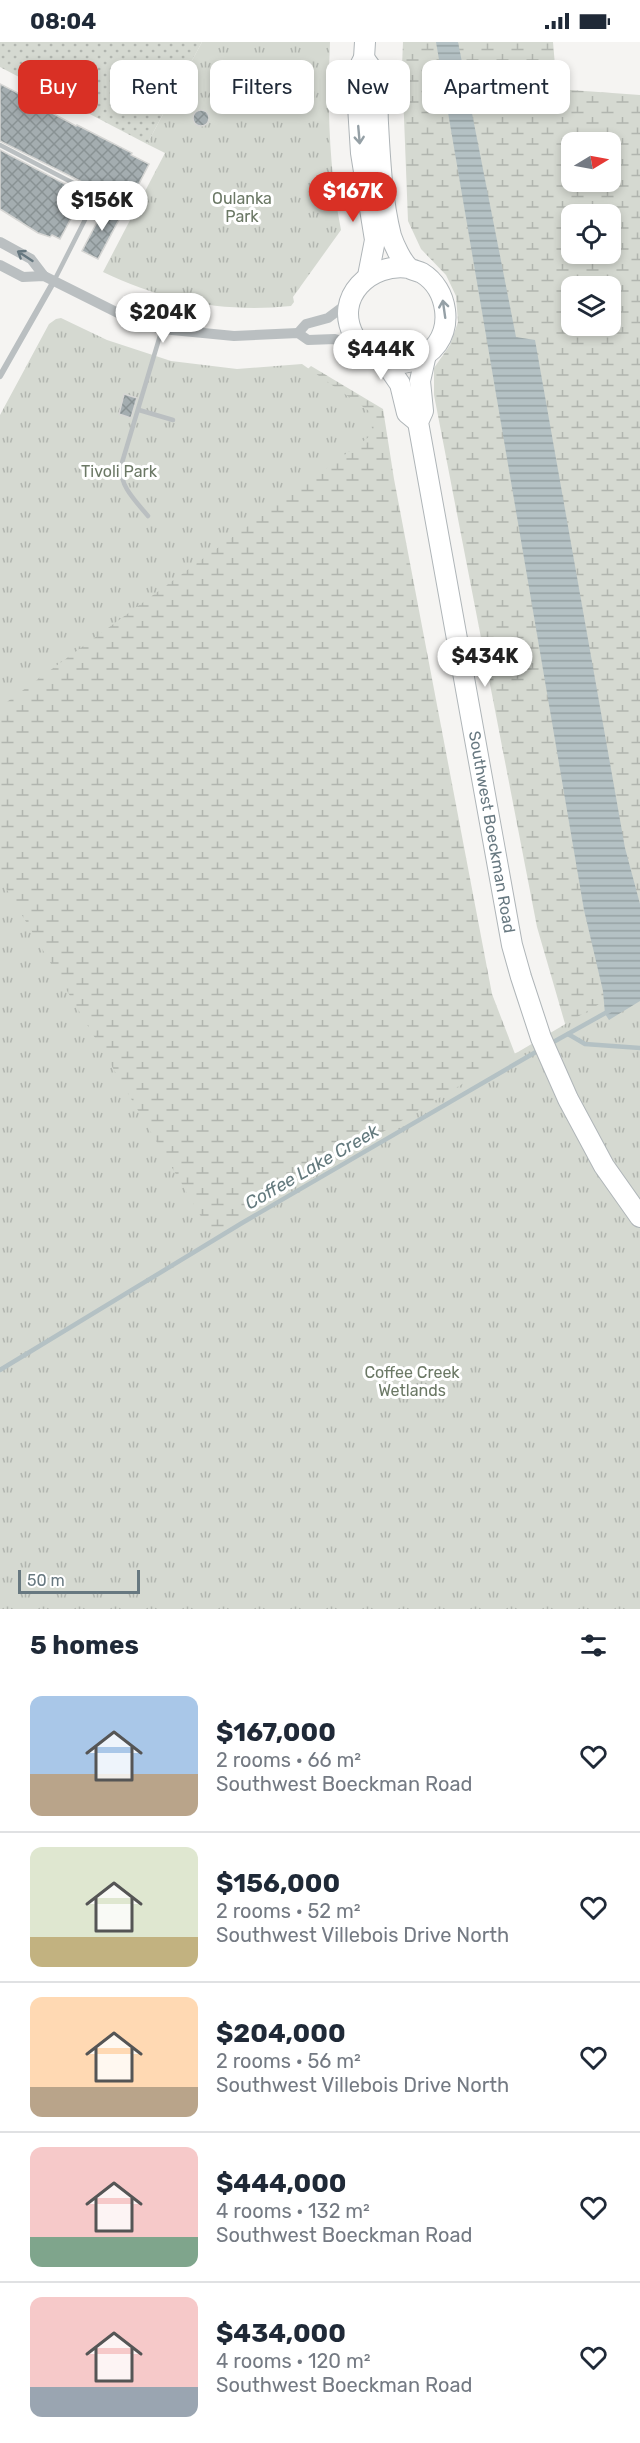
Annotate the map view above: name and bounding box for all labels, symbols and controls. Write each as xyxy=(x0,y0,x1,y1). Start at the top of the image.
text: 08:04 xyxy=(30,8,96,35)
chip: Buy xyxy=(18,60,98,114)
chip: Rent xyxy=(110,60,198,114)
chip: Filters xyxy=(210,60,314,114)
chip: New xyxy=(326,60,410,114)
chip: Apartment xyxy=(422,60,570,114)
one-way arrow xyxy=(354,125,365,145)
north arrow xyxy=(561,132,621,192)
map controls xyxy=(561,132,621,336)
pin: $167K xyxy=(311,172,395,223)
text: $167K xyxy=(323,179,383,203)
pin: $156K xyxy=(60,181,144,232)
text: $156K xyxy=(71,188,133,212)
park label: Oulanka Park xyxy=(212,189,272,226)
button: locate xyxy=(561,204,621,264)
one-way arrow xyxy=(17,249,34,261)
button: layers xyxy=(561,276,621,336)
pin: $204K xyxy=(121,293,205,344)
one-way arrow xyxy=(439,299,450,319)
text: $204K xyxy=(130,300,196,324)
pin: $444K xyxy=(339,330,423,381)
text: $444K xyxy=(347,337,415,361)
park label: Tivoli Park xyxy=(81,462,158,481)
pin: $434K xyxy=(443,637,527,688)
text: $434K xyxy=(451,644,519,668)
street label: Southwest Boeckman Road xyxy=(465,729,519,935)
water label: Coffee Lake Creek xyxy=(241,1119,384,1214)
park label: Coffee Creek Wetlands xyxy=(364,1363,460,1400)
scale bar xyxy=(18,1567,140,1594)
text: 50 m xyxy=(27,1571,65,1590)
icon: filters xyxy=(577,1629,610,1662)
text: 5 homes xyxy=(30,1630,139,1661)
text: $167,000 xyxy=(216,1717,336,1748)
icon: home xyxy=(78,1720,150,1792)
icon: heart xyxy=(577,1740,610,1773)
text: 2 rooms · 66 m² xyxy=(216,1748,361,1772)
text: Southwest Boeckman Road xyxy=(216,1772,472,1796)
text: $156,000 xyxy=(216,1868,340,1899)
icon: home xyxy=(78,1871,150,1943)
icon: heart xyxy=(577,1891,610,1924)
text: 2 rooms · 52 m² xyxy=(216,1899,361,1923)
text: Southwest Villebois Drive North xyxy=(216,1923,509,1947)
text: $204,000 xyxy=(216,2018,346,2049)
icon: home xyxy=(78,2021,150,2093)
icon: heart xyxy=(577,2041,610,2074)
text: 2 rooms · 56 m² xyxy=(216,2049,361,2073)
text: Southwest Villebois Drive North xyxy=(216,2073,509,2097)
text: $444,000 xyxy=(216,2168,347,2199)
icon: home xyxy=(78,2171,150,2243)
icon: heart xyxy=(577,2191,610,2224)
text: 4 rooms · 132 m² xyxy=(216,2199,370,2223)
text: Southwest Boeckman Road xyxy=(216,2223,472,2247)
text: $434,000 xyxy=(216,2318,346,2349)
icon: home xyxy=(78,2321,150,2393)
icon: heart xyxy=(577,2341,610,2374)
text: 4 rooms · 120 m² xyxy=(216,2349,371,2373)
text: Southwest Boeckman Road xyxy=(216,2373,472,2397)

